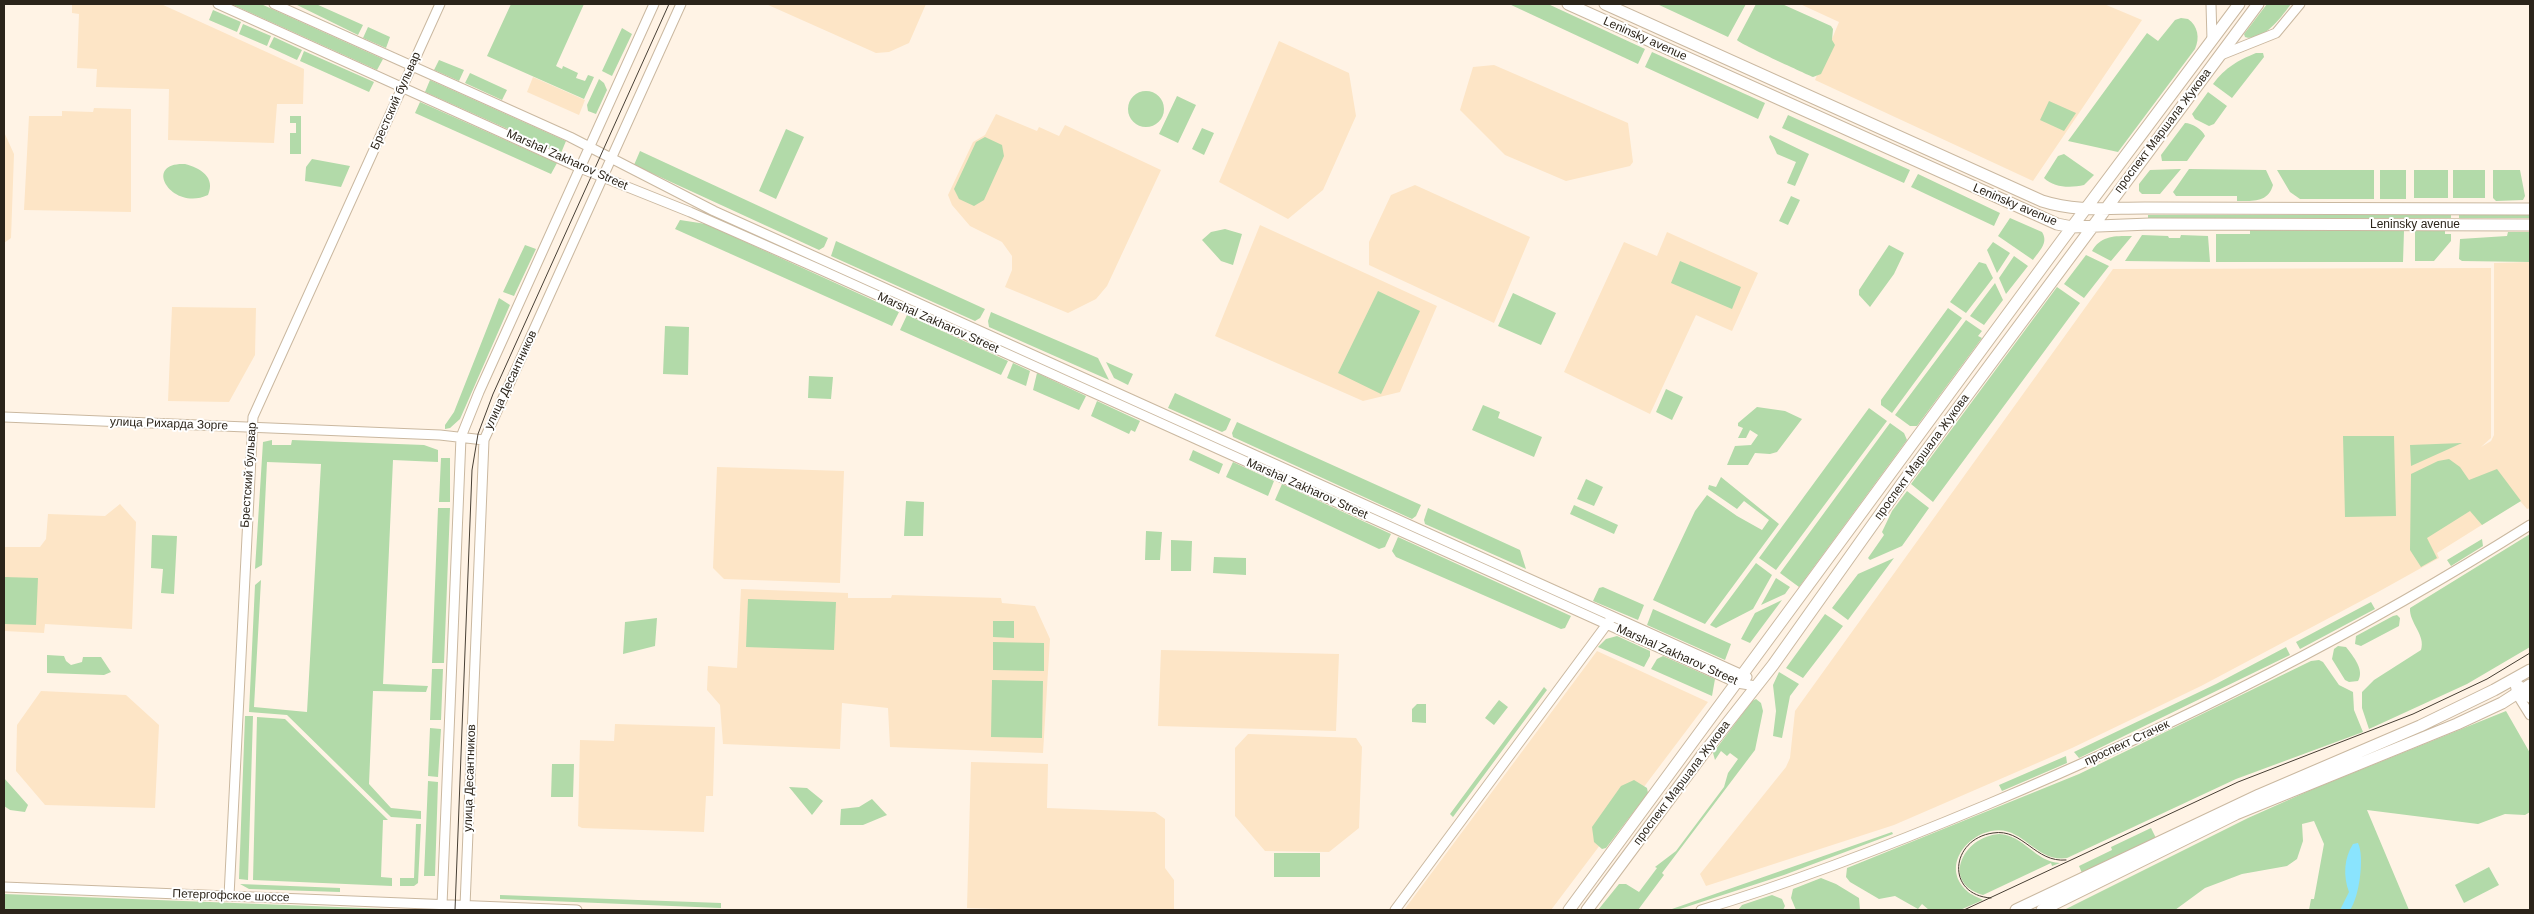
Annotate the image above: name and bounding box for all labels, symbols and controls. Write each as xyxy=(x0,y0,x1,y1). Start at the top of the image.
street label: Leninsky avenue xyxy=(1601,14,1689,64)
street label: Брестский бульвар xyxy=(368,50,424,152)
street label: проспект Маршала Жукова xyxy=(2112,66,2214,196)
street label: Marshal Zakharov Street xyxy=(504,127,630,193)
street label: Leninsky avenue xyxy=(1971,181,2059,229)
street label: Leninsky avenue xyxy=(2370,218,2460,232)
street label: Marshal Zakharov Street xyxy=(875,290,1001,356)
street label: улица Десантников xyxy=(482,328,540,432)
street label: проспект Маршала Жукова xyxy=(1872,391,1972,523)
street label: улица Рихарда Зорге xyxy=(110,415,228,433)
street label: Брестский бульвар xyxy=(238,422,260,528)
street label: Marshal Zakharov Street xyxy=(1244,456,1370,522)
street label: Marshal Zakharov Street xyxy=(1614,622,1740,688)
street label: проспект Стачек xyxy=(2082,717,2172,769)
street label: проспект Маршала Жукова xyxy=(1631,718,1733,848)
street label: улица Десантников xyxy=(461,724,479,832)
street label: Петергофское шоссе xyxy=(172,887,290,905)

